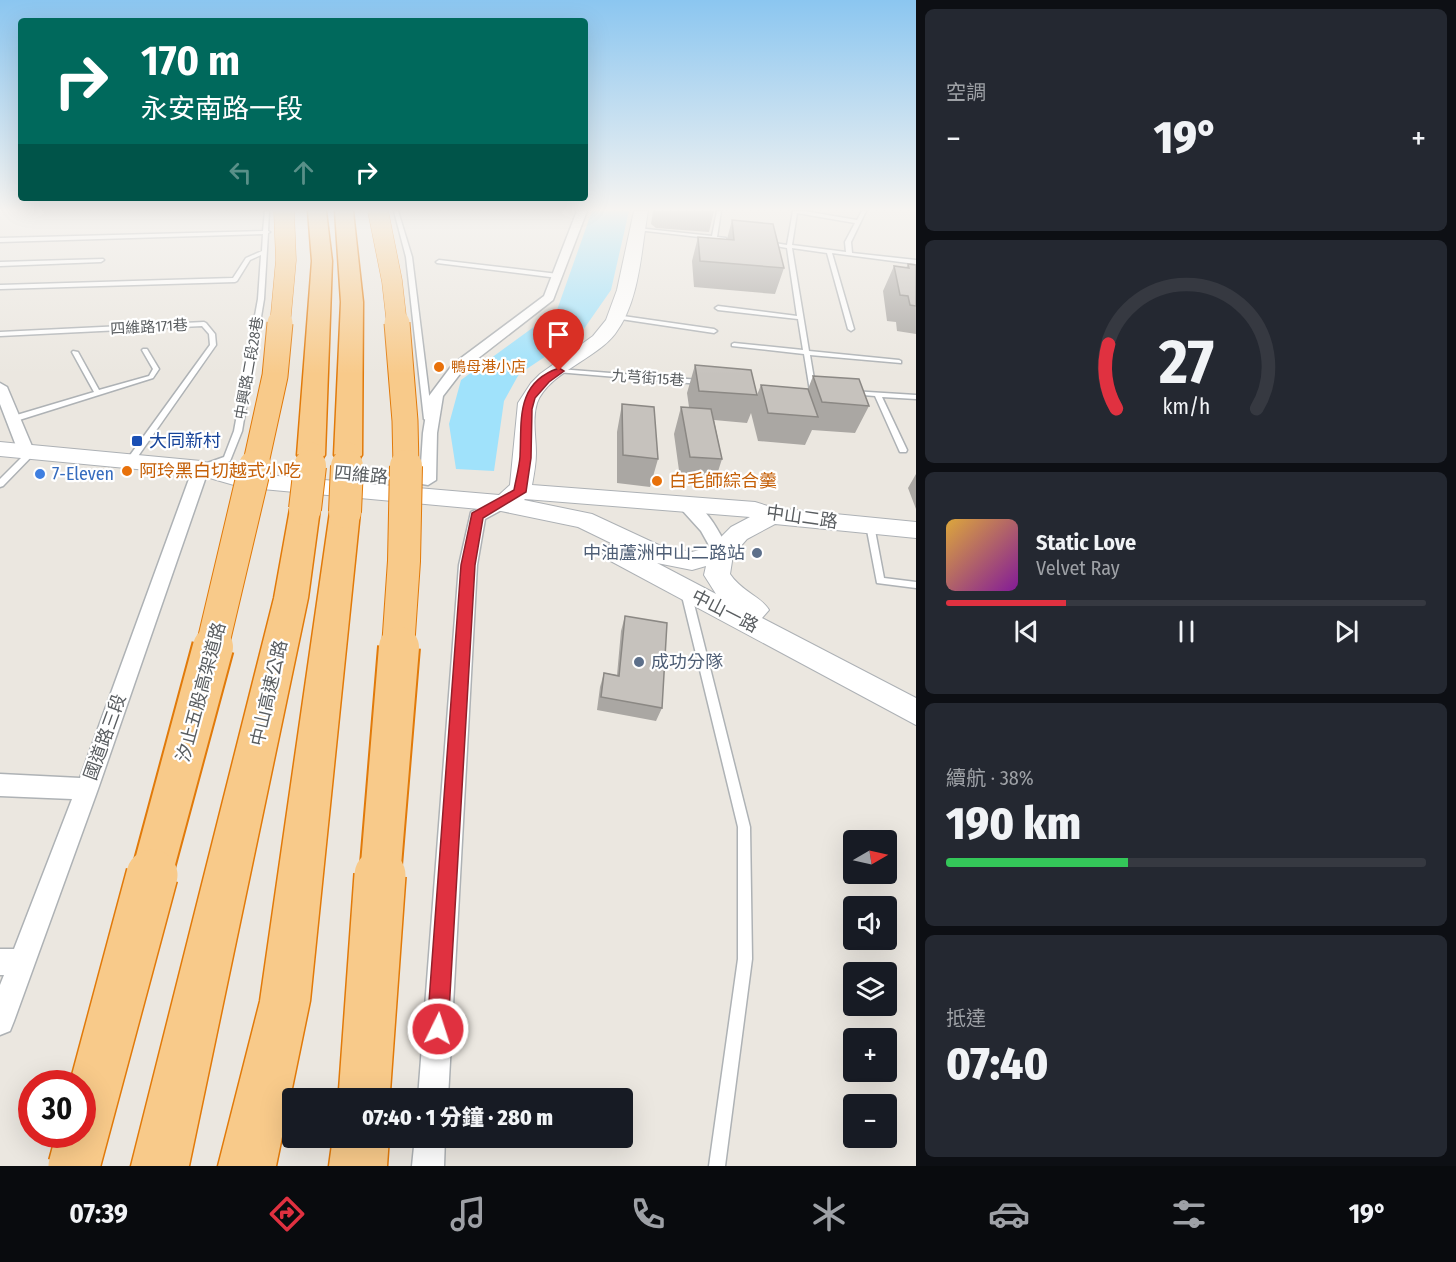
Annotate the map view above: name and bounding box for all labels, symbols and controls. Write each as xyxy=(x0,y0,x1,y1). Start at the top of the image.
text: 170 m xyxy=(141,36,240,86)
icon: right xyxy=(42,42,120,120)
text: 空調 xyxy=(946,80,986,104)
text: 永安南路一段 xyxy=(141,93,303,125)
text: 19° xyxy=(1154,111,1218,165)
text: − xyxy=(946,119,961,159)
text: + xyxy=(1411,119,1426,159)
icon: left xyxy=(224,156,257,189)
icon: ahead xyxy=(287,156,320,189)
icon: right xyxy=(350,156,383,189)
pin xyxy=(533,309,584,371)
street label: 中興路二段28巷 xyxy=(231,315,267,421)
street label: 四維路171巷 xyxy=(110,316,188,338)
icon: arrive xyxy=(542,318,575,351)
text: 27 xyxy=(1157,325,1214,400)
place label: 鴨母港小店 xyxy=(451,358,526,376)
marker: 鴨母港小店 xyxy=(432,360,446,374)
street label: 九芎街15巷 xyxy=(611,366,685,390)
text: km/h xyxy=(1162,394,1210,420)
place label: 大同新村 xyxy=(149,430,221,452)
marker: 大同新村 xyxy=(130,434,144,448)
place label: 阿玲黑白切越式小吃 xyxy=(139,460,301,482)
street label: 四維路 xyxy=(333,462,389,488)
place label: 7-Eleven xyxy=(52,463,114,485)
marker: 阿玲黑白切越式小吃 xyxy=(120,464,134,478)
marker: 7-Eleven xyxy=(33,467,47,481)
place label: 白毛師綜合羹 xyxy=(669,470,777,492)
marker: 白毛師綜合羹 xyxy=(650,474,664,488)
street label: 中山二路 xyxy=(765,501,839,533)
text: Static Love xyxy=(1036,529,1136,556)
place label: 中油蘆洲中山二路站 xyxy=(583,542,745,564)
marker: 中油蘆洲中山二路站 xyxy=(750,546,764,560)
text: Velvet Ray xyxy=(1036,556,1120,580)
street label: 中山一路 xyxy=(688,585,762,637)
icon: previous xyxy=(1010,615,1043,648)
icon: pause xyxy=(1170,615,1203,648)
icon: next xyxy=(1330,615,1363,648)
street label: 汐止五股高架道路 xyxy=(172,620,230,764)
street label: 中山高速公路 xyxy=(246,638,292,748)
place label: 成功分隊 xyxy=(651,651,723,673)
marker: 成功分隊 xyxy=(632,655,646,669)
street label: 國道路三段 xyxy=(79,691,131,783)
text: 續航 · 38% xyxy=(946,766,1034,790)
text: 190 km xyxy=(946,797,1081,851)
north arrow xyxy=(843,830,897,884)
map controls xyxy=(843,830,897,1148)
button: sound xyxy=(843,896,897,950)
button: layers xyxy=(843,962,897,1016)
position arrow xyxy=(406,997,470,1061)
text: 抵達 xyxy=(946,1006,986,1030)
button: + xyxy=(843,1028,897,1082)
text: 07:40 xyxy=(946,1037,1048,1091)
speed limit sign: 30 xyxy=(18,1070,96,1148)
button: − xyxy=(843,1094,897,1148)
text: 07:40 · 1 分鐘 · 280 m xyxy=(362,1104,553,1131)
icon: directions xyxy=(266,1193,308,1235)
icon: music xyxy=(447,1193,489,1235)
icon: phone xyxy=(627,1193,669,1235)
icon: climate xyxy=(808,1193,850,1235)
icon: car xyxy=(988,1193,1030,1235)
icon: filters xyxy=(1168,1193,1210,1235)
text: 07:39 xyxy=(69,1198,128,1230)
text: 19° xyxy=(1349,1198,1387,1230)

